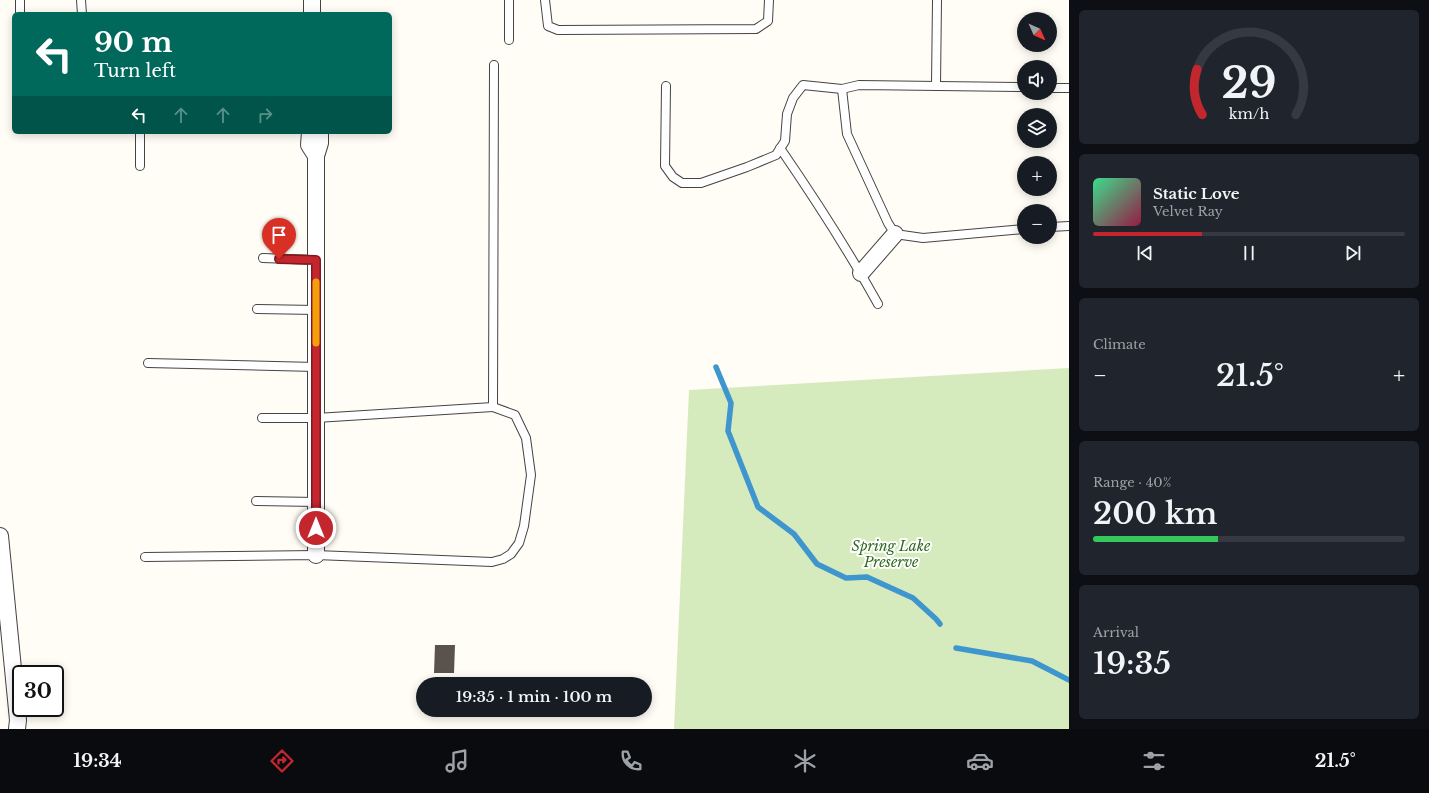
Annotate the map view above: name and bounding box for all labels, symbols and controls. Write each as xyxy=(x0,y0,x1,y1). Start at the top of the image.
north arrow xyxy=(1017,12,1057,52)
map controls xyxy=(1017,12,1057,244)
text: 90 m xyxy=(94,25,172,60)
icon: left xyxy=(28,28,80,80)
text: 29 xyxy=(1221,58,1277,109)
text: Turn left xyxy=(94,60,176,82)
button: sound xyxy=(1017,60,1057,100)
icon: left xyxy=(128,104,150,126)
icon: ahead xyxy=(170,104,192,126)
icon: ahead xyxy=(212,104,234,126)
icon: right xyxy=(254,104,276,126)
text: km/h xyxy=(1229,104,1269,122)
button: layers xyxy=(1017,108,1057,148)
button: + xyxy=(1017,156,1057,196)
text: Static Love xyxy=(1153,184,1239,203)
text: Velvet Ray xyxy=(1153,203,1223,220)
button: − xyxy=(1017,204,1057,244)
pin xyxy=(262,218,296,259)
icon: arrive xyxy=(268,224,290,246)
icon: previous xyxy=(1134,242,1156,264)
icon: pause xyxy=(1238,242,1260,264)
icon: next xyxy=(1342,242,1364,264)
text: Climate xyxy=(1093,336,1146,353)
text: 21.5° xyxy=(1216,357,1284,394)
text: − xyxy=(1093,362,1107,389)
text: + xyxy=(1393,362,1405,389)
text: Range · 40% xyxy=(1093,474,1171,491)
text: 200 km xyxy=(1093,495,1217,532)
position arrow xyxy=(295,507,337,549)
park label: Spring Lake Preserve xyxy=(852,537,931,571)
text: Arrival xyxy=(1093,624,1139,641)
text: 19:35 xyxy=(1093,645,1171,682)
speed limit sign: 30 xyxy=(12,665,64,717)
text: 19:35 · 1 min · 100 m xyxy=(456,687,612,706)
icon: directions xyxy=(268,747,296,775)
icon: music xyxy=(443,747,471,775)
icon: phone xyxy=(617,747,645,775)
icon: climate xyxy=(791,747,819,775)
icon: car xyxy=(966,747,994,775)
icon: filters xyxy=(1140,747,1168,775)
text: 19:34 xyxy=(73,750,122,772)
text: 21.5° xyxy=(1315,750,1356,772)

